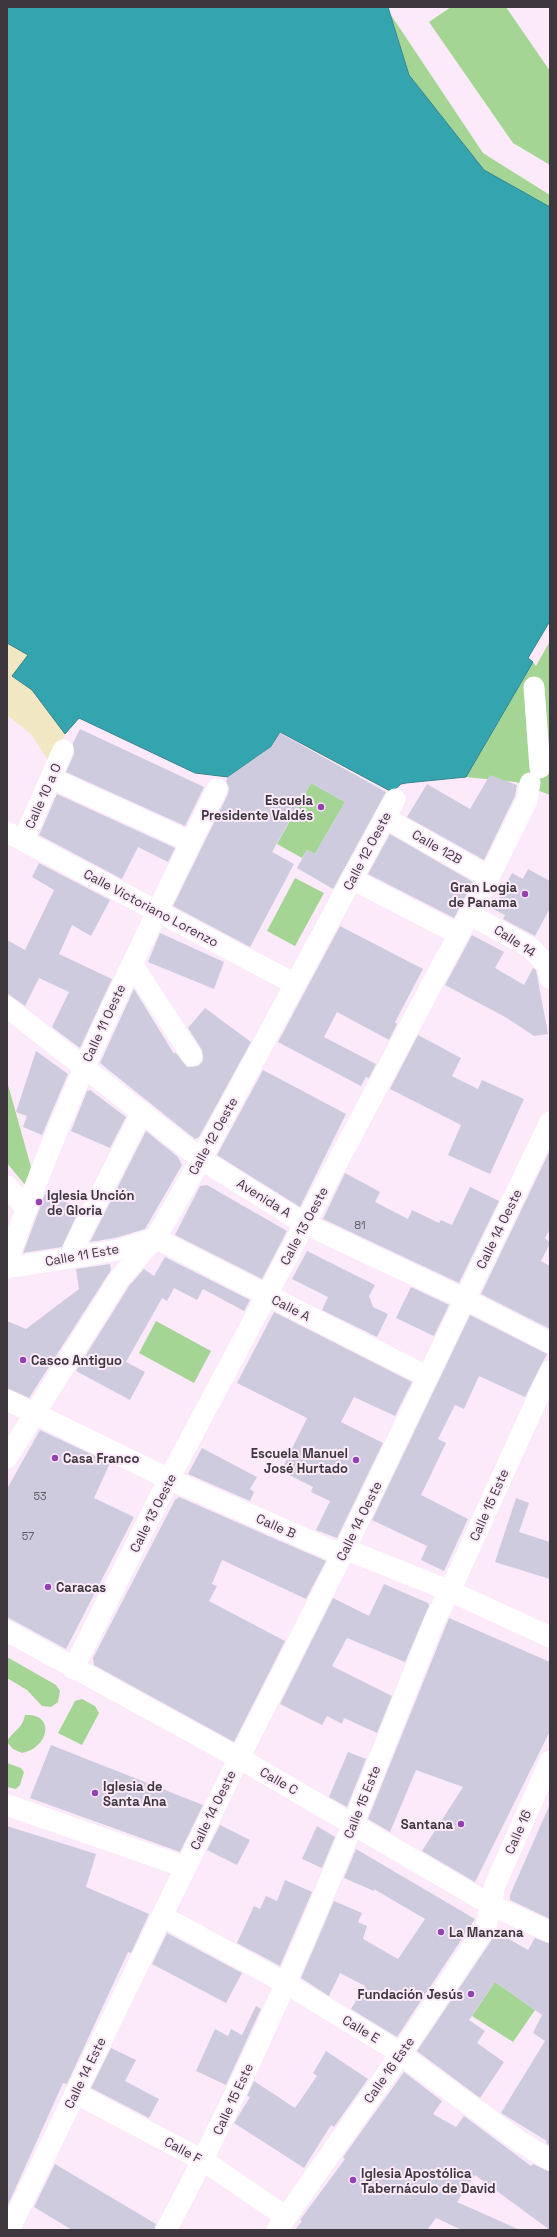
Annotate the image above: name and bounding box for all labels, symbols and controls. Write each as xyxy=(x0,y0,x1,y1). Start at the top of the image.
street label: Calle 10 a O xyxy=(21,761,65,831)
place label: Escuela Presidente Valdés xyxy=(201,792,313,824)
marker: Escuela Presidente Valdés xyxy=(316,802,326,812)
street label: Calle 12 Oeste xyxy=(339,809,395,893)
street label: Calle 12B xyxy=(409,826,465,868)
street label: Calle Victoriano Lorenzo xyxy=(81,865,221,951)
place label: Gran Logia de Panama xyxy=(449,879,517,911)
marker: Gran Logia de Panama xyxy=(520,889,530,899)
street label: Calle 14 xyxy=(491,921,539,961)
street label: Calle 11 Oeste xyxy=(79,981,129,1065)
street label: Calle 12 Oeste xyxy=(185,1094,241,1178)
street label: Avenida A xyxy=(234,1175,294,1221)
street label: Calle 13 Oeste xyxy=(276,1184,332,1268)
street label: Calle 14 Oeste xyxy=(472,1186,526,1272)
place label: Iglesia Unción de Gloria xyxy=(47,1187,135,1219)
marker: Iglesia Unción de Gloria xyxy=(34,1197,44,1207)
house number: 81 xyxy=(354,1218,366,1232)
street label: Calle 11 Este xyxy=(44,1240,120,1270)
street label: Calle A xyxy=(269,1291,313,1325)
place label: Casco Antiguo xyxy=(31,1352,122,1369)
marker: Casco Antiguo xyxy=(18,1355,28,1365)
place label: Escuela Manuel José Hurtado xyxy=(251,1445,348,1477)
place label: Casa Franco xyxy=(63,1450,139,1467)
marker: Casa Franco xyxy=(50,1453,60,1463)
marker: Escuela Manuel José Hurtado xyxy=(351,1455,361,1465)
street label: Calle 15 Este xyxy=(466,1466,512,1544)
street label: Calle 13 Oeste xyxy=(126,1471,180,1555)
street label: Calle 14 Oeste xyxy=(332,1478,386,1564)
house number: 53 xyxy=(33,1489,47,1503)
street label: Calle B xyxy=(253,1510,299,1542)
house number: 57 xyxy=(22,1529,34,1543)
place label: Caracas xyxy=(56,1579,106,1596)
marker: Caracas xyxy=(43,1582,53,1592)
street label: Calle C xyxy=(257,1763,301,1799)
street label: Calle 15 Este xyxy=(340,1763,384,1841)
street label: Calle 14 Oeste xyxy=(186,1767,240,1853)
place label: Iglesia de Santa Ana xyxy=(103,1778,167,1810)
marker: Iglesia de Santa Ana xyxy=(90,1788,100,1798)
street label: Calle 16 xyxy=(501,1807,535,1857)
place label: Santana xyxy=(401,1816,453,1833)
marker: Santana xyxy=(456,1819,466,1829)
place label: La Manzana xyxy=(449,1924,524,1941)
marker: La Manzana xyxy=(436,1927,446,1937)
place label: Fundación Jesús xyxy=(357,1986,463,2003)
marker: Fundación Jesús xyxy=(466,1989,476,1999)
street label: Calle E xyxy=(339,2011,383,2047)
street label: Calle 16 Este xyxy=(360,2033,418,2107)
street label: Calle 14 Este xyxy=(60,2034,110,2112)
street label: Calle 15 Este xyxy=(209,2060,257,2138)
street label: Calle F xyxy=(161,2133,205,2167)
place label: Iglesia Apostólica Tabernáculo de David xyxy=(361,2165,496,2197)
marker: Iglesia Apostólica Tabernáculo de David xyxy=(348,2175,358,2185)

